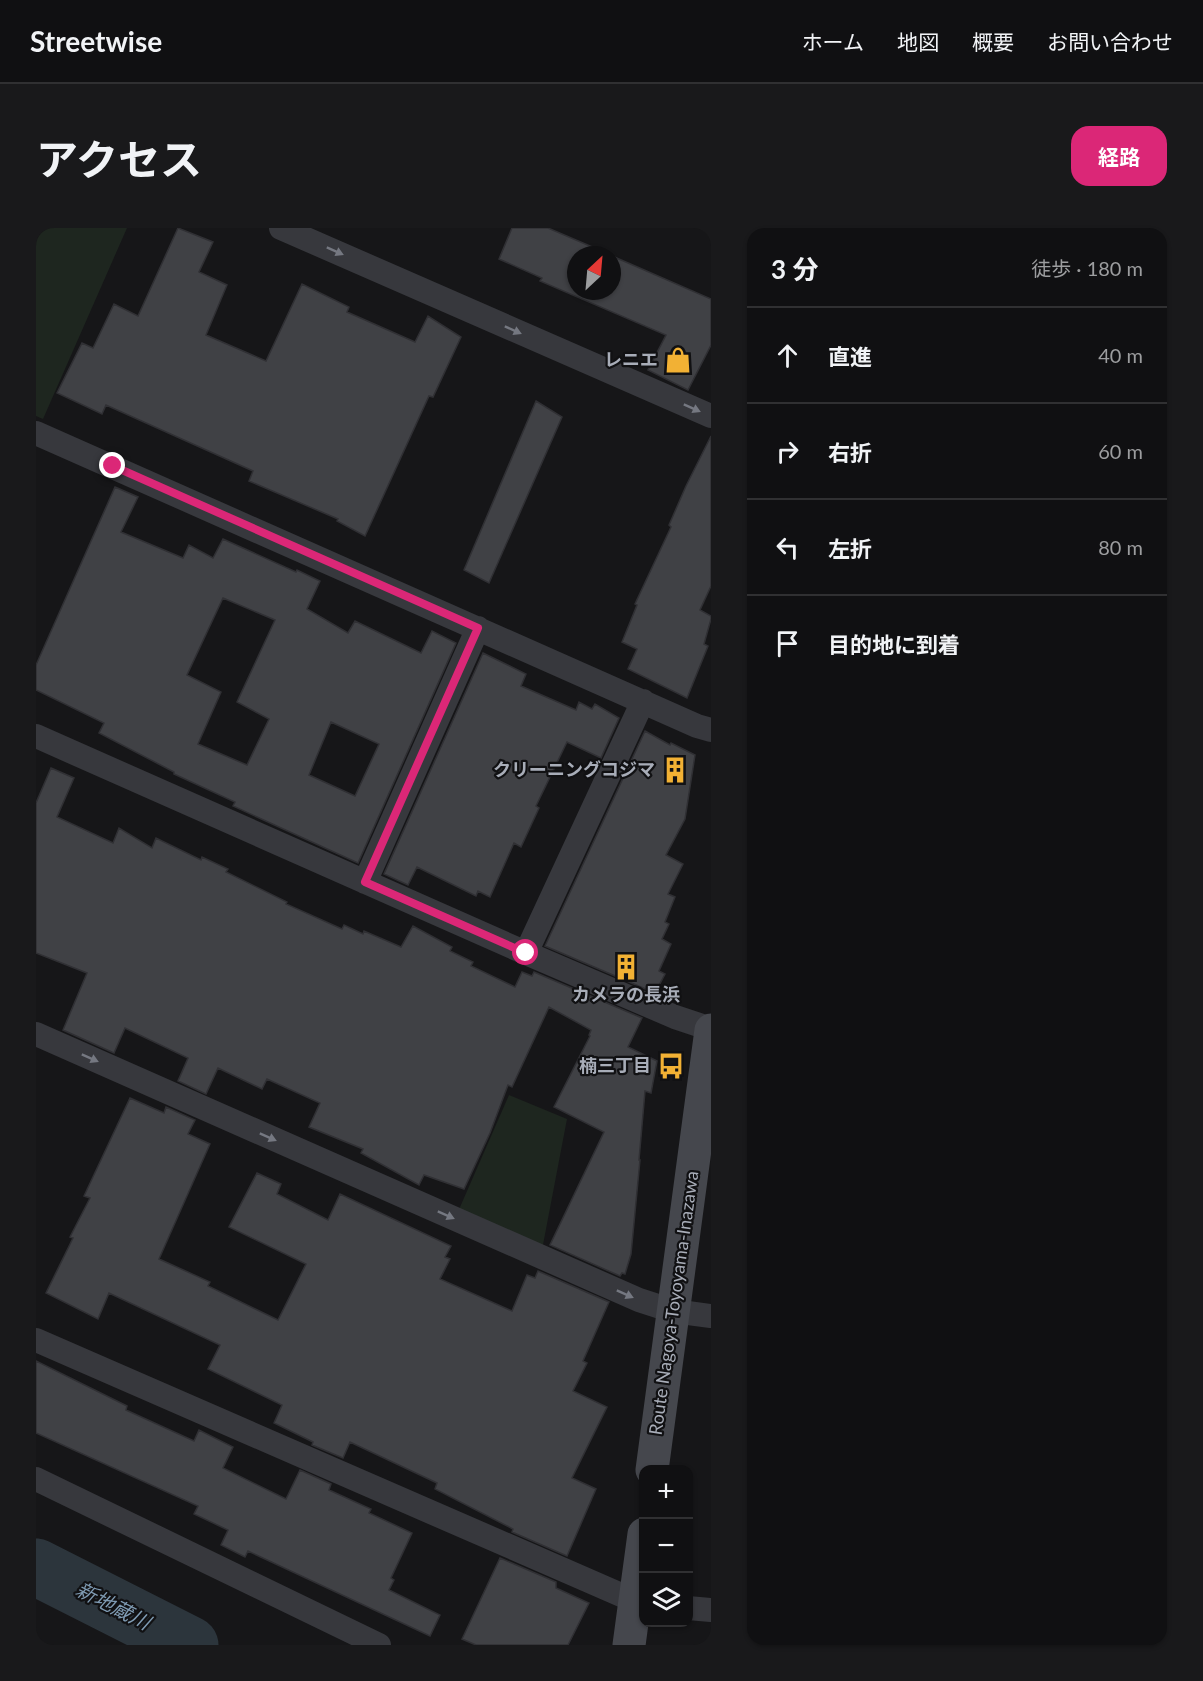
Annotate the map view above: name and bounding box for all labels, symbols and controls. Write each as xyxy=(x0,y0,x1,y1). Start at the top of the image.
text: Streetwise xyxy=(30,24,162,58)
text: ホーム xyxy=(802,29,864,54)
text: 地図 xyxy=(897,29,939,54)
text: 概要 xyxy=(972,29,1014,54)
text: お問い合わせ xyxy=(1047,29,1173,54)
button: 経路 xyxy=(1071,126,1167,186)
text: アクセス xyxy=(36,134,202,184)
north arrow xyxy=(567,246,621,300)
one-way arrow xyxy=(326,247,343,256)
text: 3 分 xyxy=(771,253,818,285)
text: 徒歩 · 180 m xyxy=(1031,256,1143,280)
one-way arrow xyxy=(505,325,522,334)
icon: ahead xyxy=(771,339,804,372)
text: 直進 xyxy=(828,343,872,370)
text: 40 m xyxy=(1098,343,1143,367)
shop icon: レニエ xyxy=(663,345,693,375)
place label: レニエ xyxy=(604,348,658,370)
one-way arrow xyxy=(683,403,701,413)
icon: right xyxy=(771,435,804,468)
text: 右折 xyxy=(828,439,872,466)
text: 60 m xyxy=(1098,439,1143,463)
route end xyxy=(99,452,125,478)
icon: left xyxy=(771,531,804,564)
text: 左折 xyxy=(828,535,872,562)
text: 80 m xyxy=(1098,535,1143,559)
icon: arrive xyxy=(771,627,804,660)
text: 目的地に到着 xyxy=(828,631,960,658)
building icon: クリーニングコジマ xyxy=(660,755,690,785)
place label: クリーニングコジマ xyxy=(493,758,655,780)
route start xyxy=(512,939,538,965)
building icon: カメラの長浜 xyxy=(611,952,641,982)
place label: カメラの長浜 xyxy=(572,983,680,1005)
bus stop icon: 楠三丁目 xyxy=(656,1051,686,1081)
one-way arrow xyxy=(81,1053,99,1063)
place label: 楠三丁目 xyxy=(579,1054,651,1076)
one-way arrow xyxy=(259,1132,277,1142)
street label: Route Nagoya-Toyoyama-Inazawa xyxy=(644,1169,702,1436)
one-way arrow xyxy=(438,1211,455,1220)
one-way arrow xyxy=(616,1289,634,1299)
map controls xyxy=(639,1465,693,1627)
button: + xyxy=(639,1465,693,1519)
button: − xyxy=(639,1519,693,1573)
button: layers xyxy=(639,1573,693,1627)
water label: 新地蔵川 xyxy=(72,1576,156,1635)

